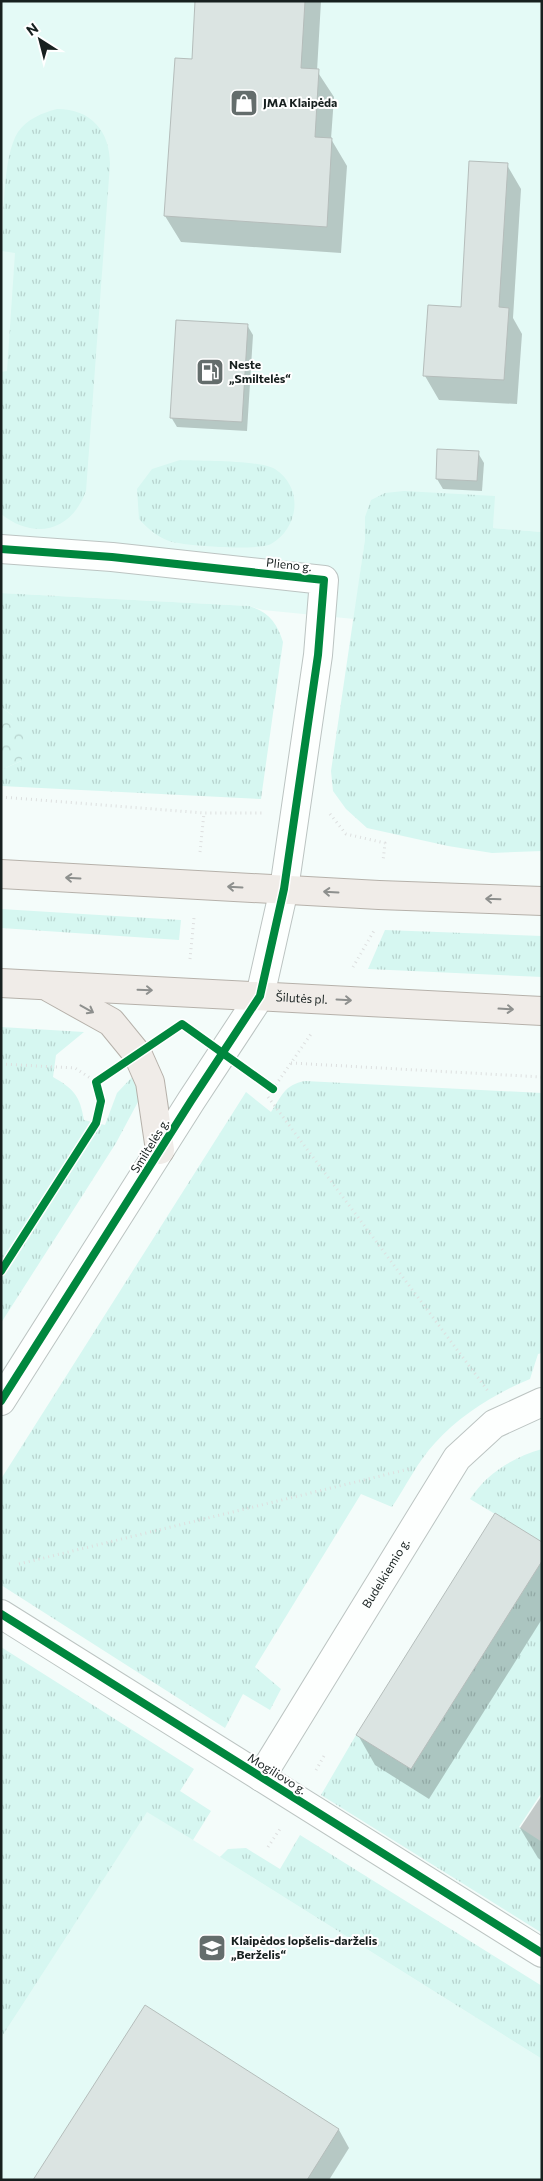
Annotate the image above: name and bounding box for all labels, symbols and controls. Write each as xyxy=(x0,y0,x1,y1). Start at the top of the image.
north arrow xyxy=(15,15,65,65)
text: N xyxy=(23,19,41,39)
shop icon: JMA Klaipėda xyxy=(229,88,259,118)
place label: JMA Klaipėda xyxy=(263,95,337,110)
fuel station icon: Neste „Smiltelės“ xyxy=(195,357,225,387)
place label: Neste „Smiltelės“ xyxy=(229,357,291,385)
street label: Plieno g. xyxy=(266,555,313,573)
one-way arrow xyxy=(65,874,81,883)
one-way arrow xyxy=(228,883,244,892)
one-way arrow xyxy=(323,887,339,896)
one-way arrow xyxy=(485,894,502,904)
one-way arrow xyxy=(137,986,153,995)
street label: Šilutės pl. xyxy=(275,989,328,1006)
one-way arrow xyxy=(336,995,352,1004)
one-way arrow xyxy=(79,1005,94,1014)
one-way arrow xyxy=(498,1005,514,1014)
street label: Smiltelės g. xyxy=(127,1116,171,1175)
street label: Budelkiemio g. xyxy=(359,1535,412,1610)
street label: Mogiliovo g. xyxy=(246,1750,309,1797)
school or university icon: Klaipėdos lopšelis-darželis „Berželis“ xyxy=(197,1933,227,1963)
place label: Klaipėdos lopšelis-darželis „Berželis“ xyxy=(231,1933,378,1961)

